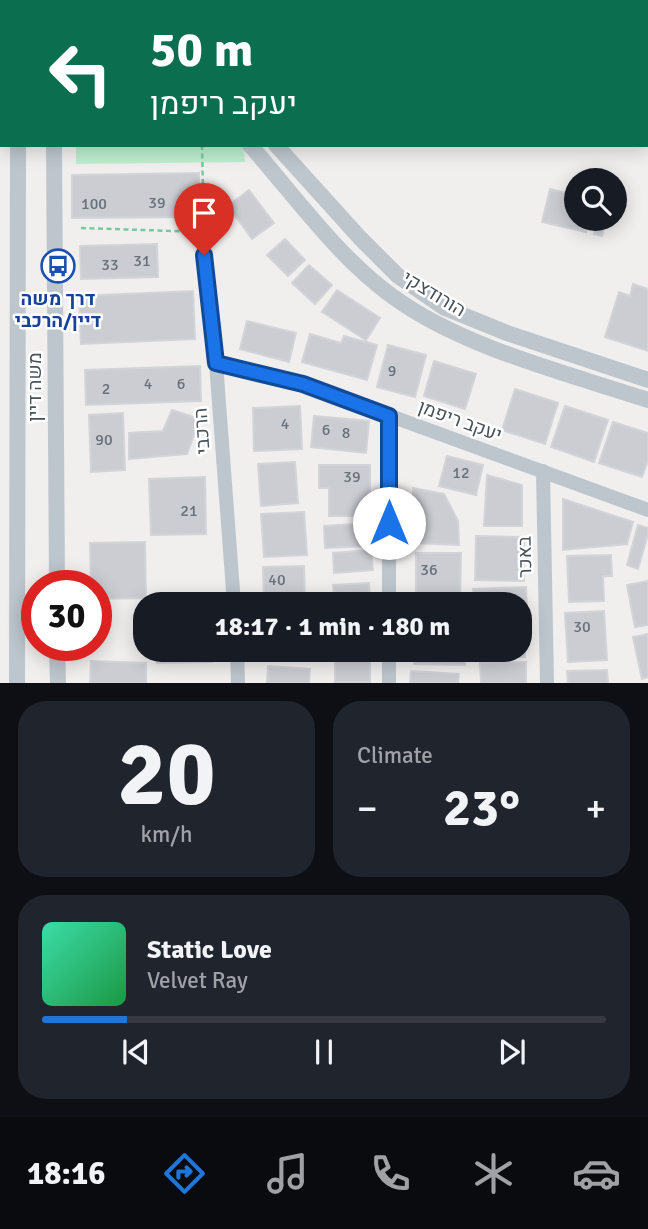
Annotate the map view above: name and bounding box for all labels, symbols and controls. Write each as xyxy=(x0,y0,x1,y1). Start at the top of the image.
text: 50 m xyxy=(150,20,253,80)
icon: left xyxy=(35,28,126,119)
text: יעקב ריפמן xyxy=(150,84,297,123)
map controls xyxy=(564,168,627,231)
button: search xyxy=(564,168,627,231)
pin xyxy=(174,183,234,255)
house number: 39 xyxy=(148,193,166,213)
house number: 100 xyxy=(81,194,107,214)
icon: arrive xyxy=(185,194,223,232)
bus stop icon: דרך משה דיין/הרכבי xyxy=(39,247,77,285)
house number: 31 xyxy=(133,251,151,271)
house number: 33 xyxy=(101,255,119,275)
street label: הורודצקי xyxy=(398,266,470,322)
place label: דרך משה דיין/הרכבי xyxy=(15,287,102,333)
street label: משה דיין xyxy=(23,352,47,422)
house number: 9 xyxy=(388,361,396,381)
house number: 4 xyxy=(144,374,153,394)
house number: 6 xyxy=(177,374,185,394)
house number: 2 xyxy=(102,379,110,399)
street label: יעקב ריפמן xyxy=(415,395,505,447)
street label: הרכבי xyxy=(188,407,216,455)
house number: 4 xyxy=(281,414,290,434)
house number: 6 xyxy=(322,420,330,440)
house number: 8 xyxy=(342,423,350,443)
house number: 90 xyxy=(95,430,113,450)
house number: 12 xyxy=(452,463,470,483)
house number: 39 xyxy=(343,467,361,487)
position arrow xyxy=(352,486,426,560)
house number: 21 xyxy=(180,501,198,521)
street label: באכר xyxy=(513,536,537,578)
house number: 36 xyxy=(420,560,438,580)
speed limit sign: 30 xyxy=(21,570,112,661)
house number: 40 xyxy=(268,570,286,590)
text: 18:17 · 1 min · 180 m xyxy=(215,611,450,643)
house number: 30 xyxy=(573,617,591,637)
text: 20 xyxy=(117,718,216,831)
text: Climate xyxy=(357,741,433,770)
text: 23° xyxy=(443,776,520,840)
text: − xyxy=(357,785,378,832)
text: + xyxy=(585,785,606,832)
text: km/h xyxy=(140,820,193,849)
text: Static Love xyxy=(147,934,272,966)
text: Velvet Ray xyxy=(147,966,248,995)
icon: previous xyxy=(117,1033,155,1071)
icon: pause xyxy=(305,1033,343,1071)
icon: next xyxy=(493,1033,531,1071)
icon: directions xyxy=(160,1149,209,1198)
icon: music xyxy=(263,1149,312,1198)
icon: phone xyxy=(366,1149,415,1198)
icon: climate xyxy=(469,1149,518,1198)
icon: car xyxy=(572,1149,621,1198)
text: 18:16 xyxy=(27,1154,106,1193)

